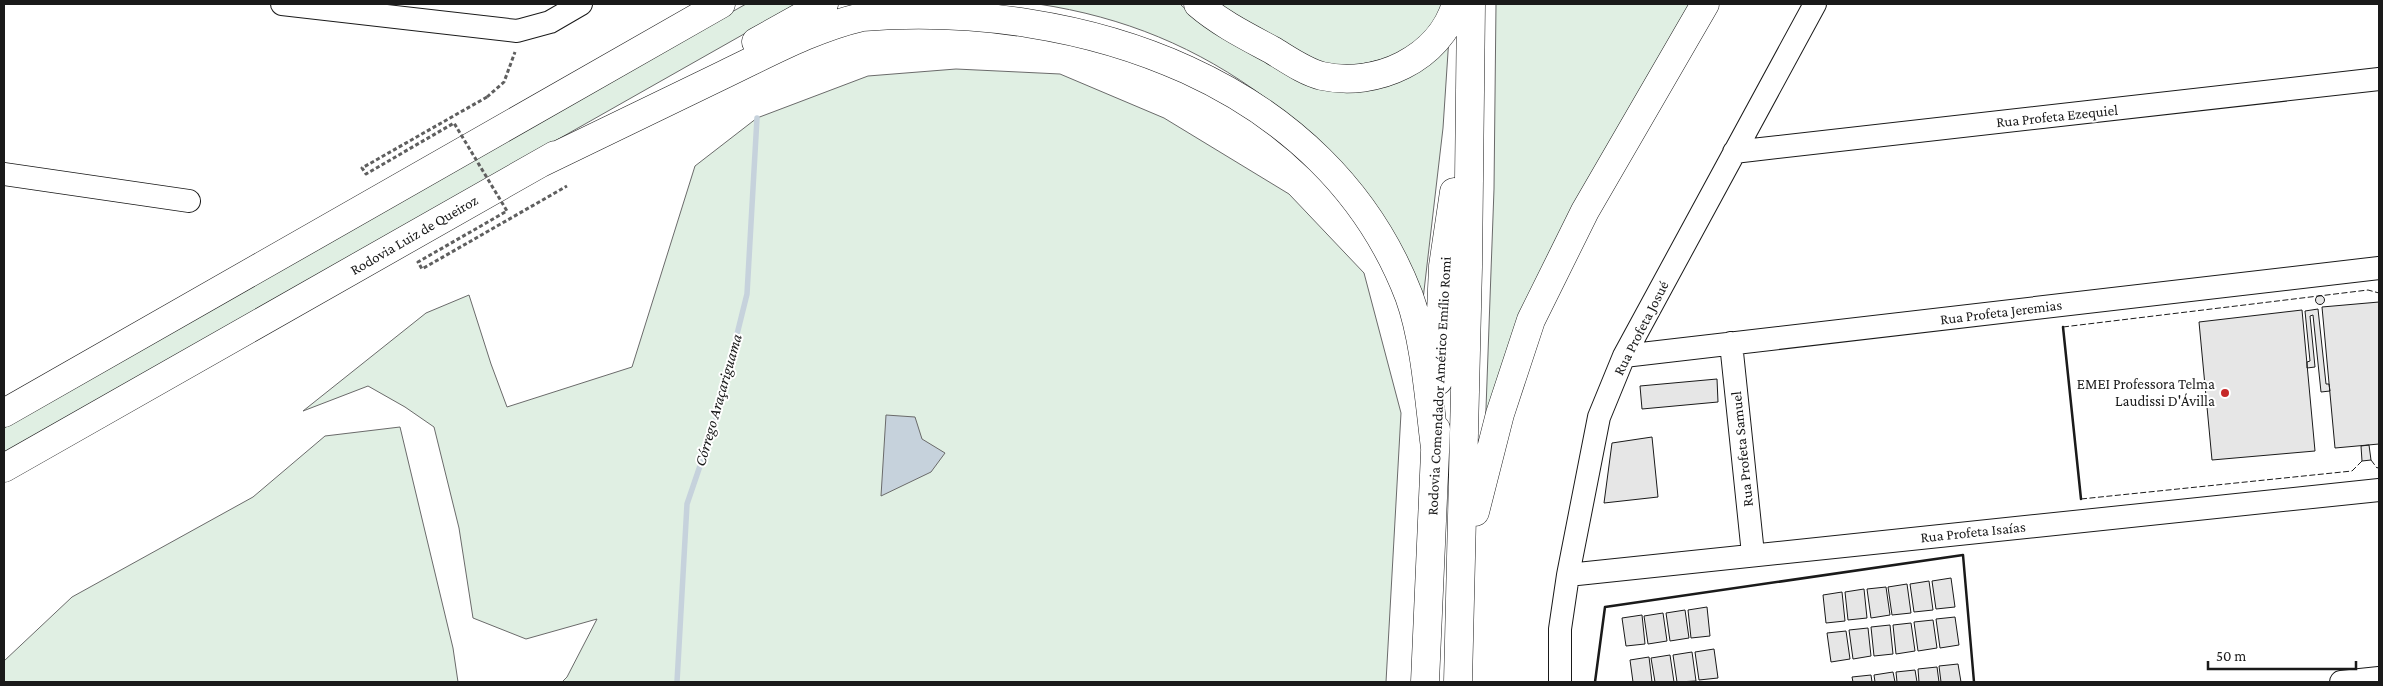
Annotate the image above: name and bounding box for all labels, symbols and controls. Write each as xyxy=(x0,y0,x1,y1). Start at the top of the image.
street label: Rua Profeta Ezequiel xyxy=(1995,102,2119,131)
street label: Rodovia Luiz de Queiroz xyxy=(347,192,481,278)
street label: Rodovia Comendador Américo Emílio Romi xyxy=(1424,256,1454,516)
street label: Rua Profeta Josué xyxy=(1610,278,1673,378)
street label: Rua Profeta Jeremias xyxy=(1939,297,2063,328)
water label: Córrego Araçariguama xyxy=(691,331,746,468)
place label: EMEI Professora Telma Laudissi D'Ávilla xyxy=(2077,376,2215,409)
marker: EMEI Professora Telma Laudissi D'Ávilla xyxy=(2219,387,2231,399)
street label: Rua Profeta Samuel xyxy=(1728,390,1756,507)
street label: Rua Profeta Isaías xyxy=(1920,519,2026,545)
scale bar xyxy=(2208,638,2356,670)
text: 50 m xyxy=(2216,648,2246,664)

